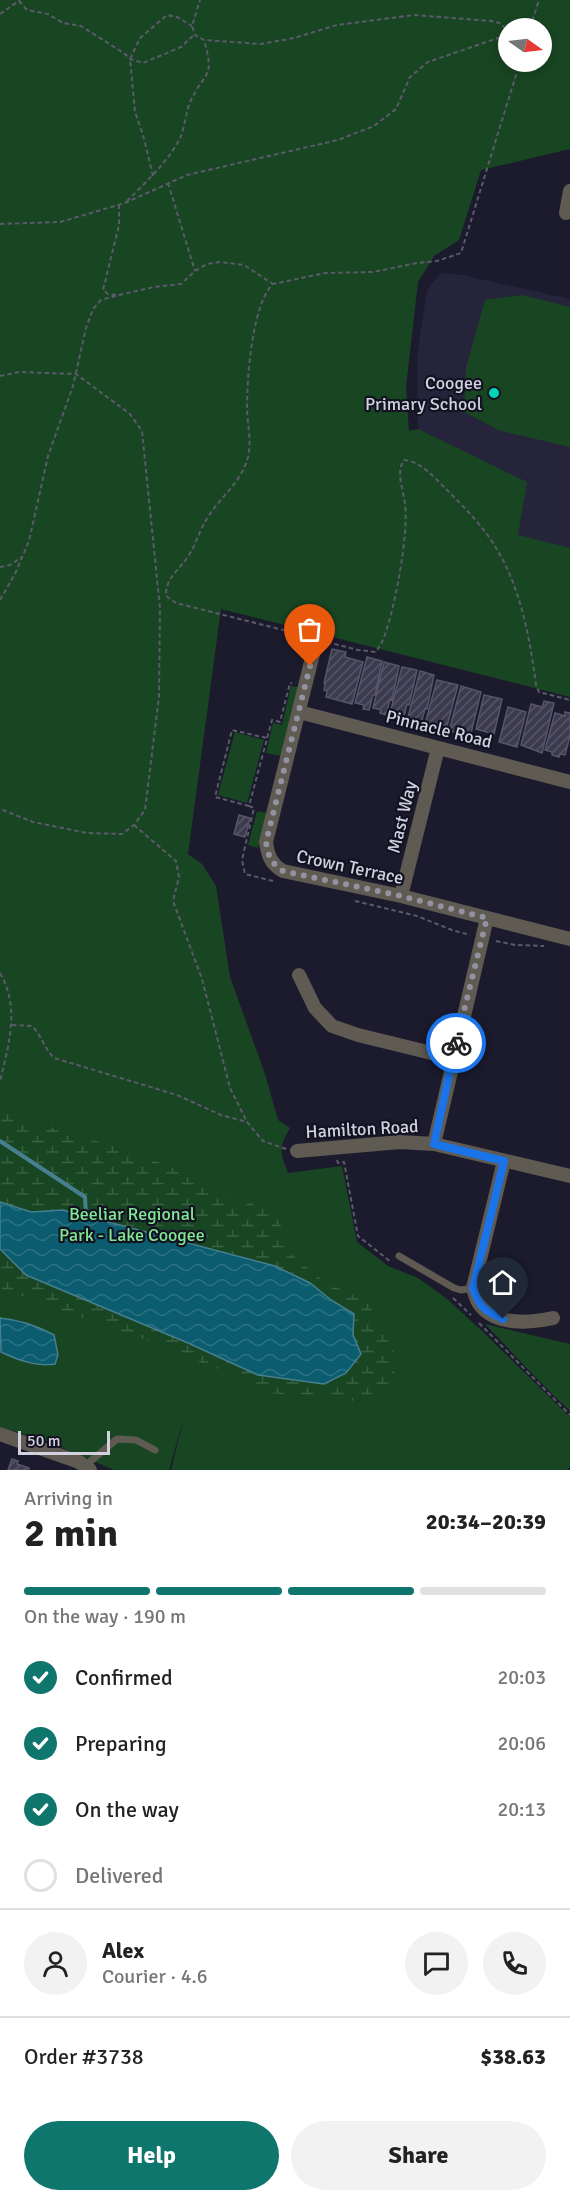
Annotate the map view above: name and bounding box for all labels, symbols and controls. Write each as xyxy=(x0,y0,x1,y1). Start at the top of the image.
north arrow xyxy=(498,18,552,72)
map controls xyxy=(498,18,552,72)
place label: Coogee Primary School xyxy=(365,372,482,415)
marker: Coogee Primary School xyxy=(487,386,501,400)
pin xyxy=(284,604,335,666)
icon: bag xyxy=(293,613,326,646)
street label: Pinnacle Road xyxy=(384,705,494,753)
street label: Mast Way xyxy=(382,778,422,855)
street label: Crown Terrace xyxy=(294,845,406,889)
courier xyxy=(426,1013,486,1073)
icon: bike xyxy=(440,1027,473,1060)
street label: Hamilton Road xyxy=(305,1115,419,1143)
park label: Beeliar Regional Park - Lake Coogee xyxy=(59,1203,205,1246)
pin xyxy=(477,1257,528,1319)
icon: home xyxy=(486,1266,519,1299)
scale bar xyxy=(18,1428,110,1456)
text: 50 m xyxy=(27,1431,61,1451)
text: Arriving in xyxy=(24,1486,113,1511)
text: 20:34–20:39 xyxy=(426,1508,546,1535)
text: 2 min xyxy=(24,1509,118,1557)
text: On the way · 190 m xyxy=(24,1604,186,1629)
icon: check xyxy=(24,1661,57,1694)
text: Confirmed xyxy=(75,1664,173,1691)
text: 20:03 xyxy=(497,1665,546,1690)
icon: check xyxy=(24,1727,57,1760)
text: Preparing xyxy=(75,1730,167,1757)
text: 20:06 xyxy=(497,1731,546,1756)
icon: check xyxy=(24,1793,57,1826)
text: On the way xyxy=(75,1796,179,1823)
text: 20:13 xyxy=(497,1797,546,1822)
text: Delivered xyxy=(75,1862,163,1889)
button: person xyxy=(24,1932,87,1995)
button: chat xyxy=(405,1932,468,1995)
button: phone xyxy=(483,1932,546,1995)
text: Alex xyxy=(102,1937,144,1964)
text: Courier · 4.6 xyxy=(102,1964,208,1989)
text: Order #3738 xyxy=(24,2043,144,2070)
text: $38.63 xyxy=(480,2043,546,2070)
button: Help xyxy=(24,2121,279,2190)
button: Share xyxy=(291,2121,546,2190)

